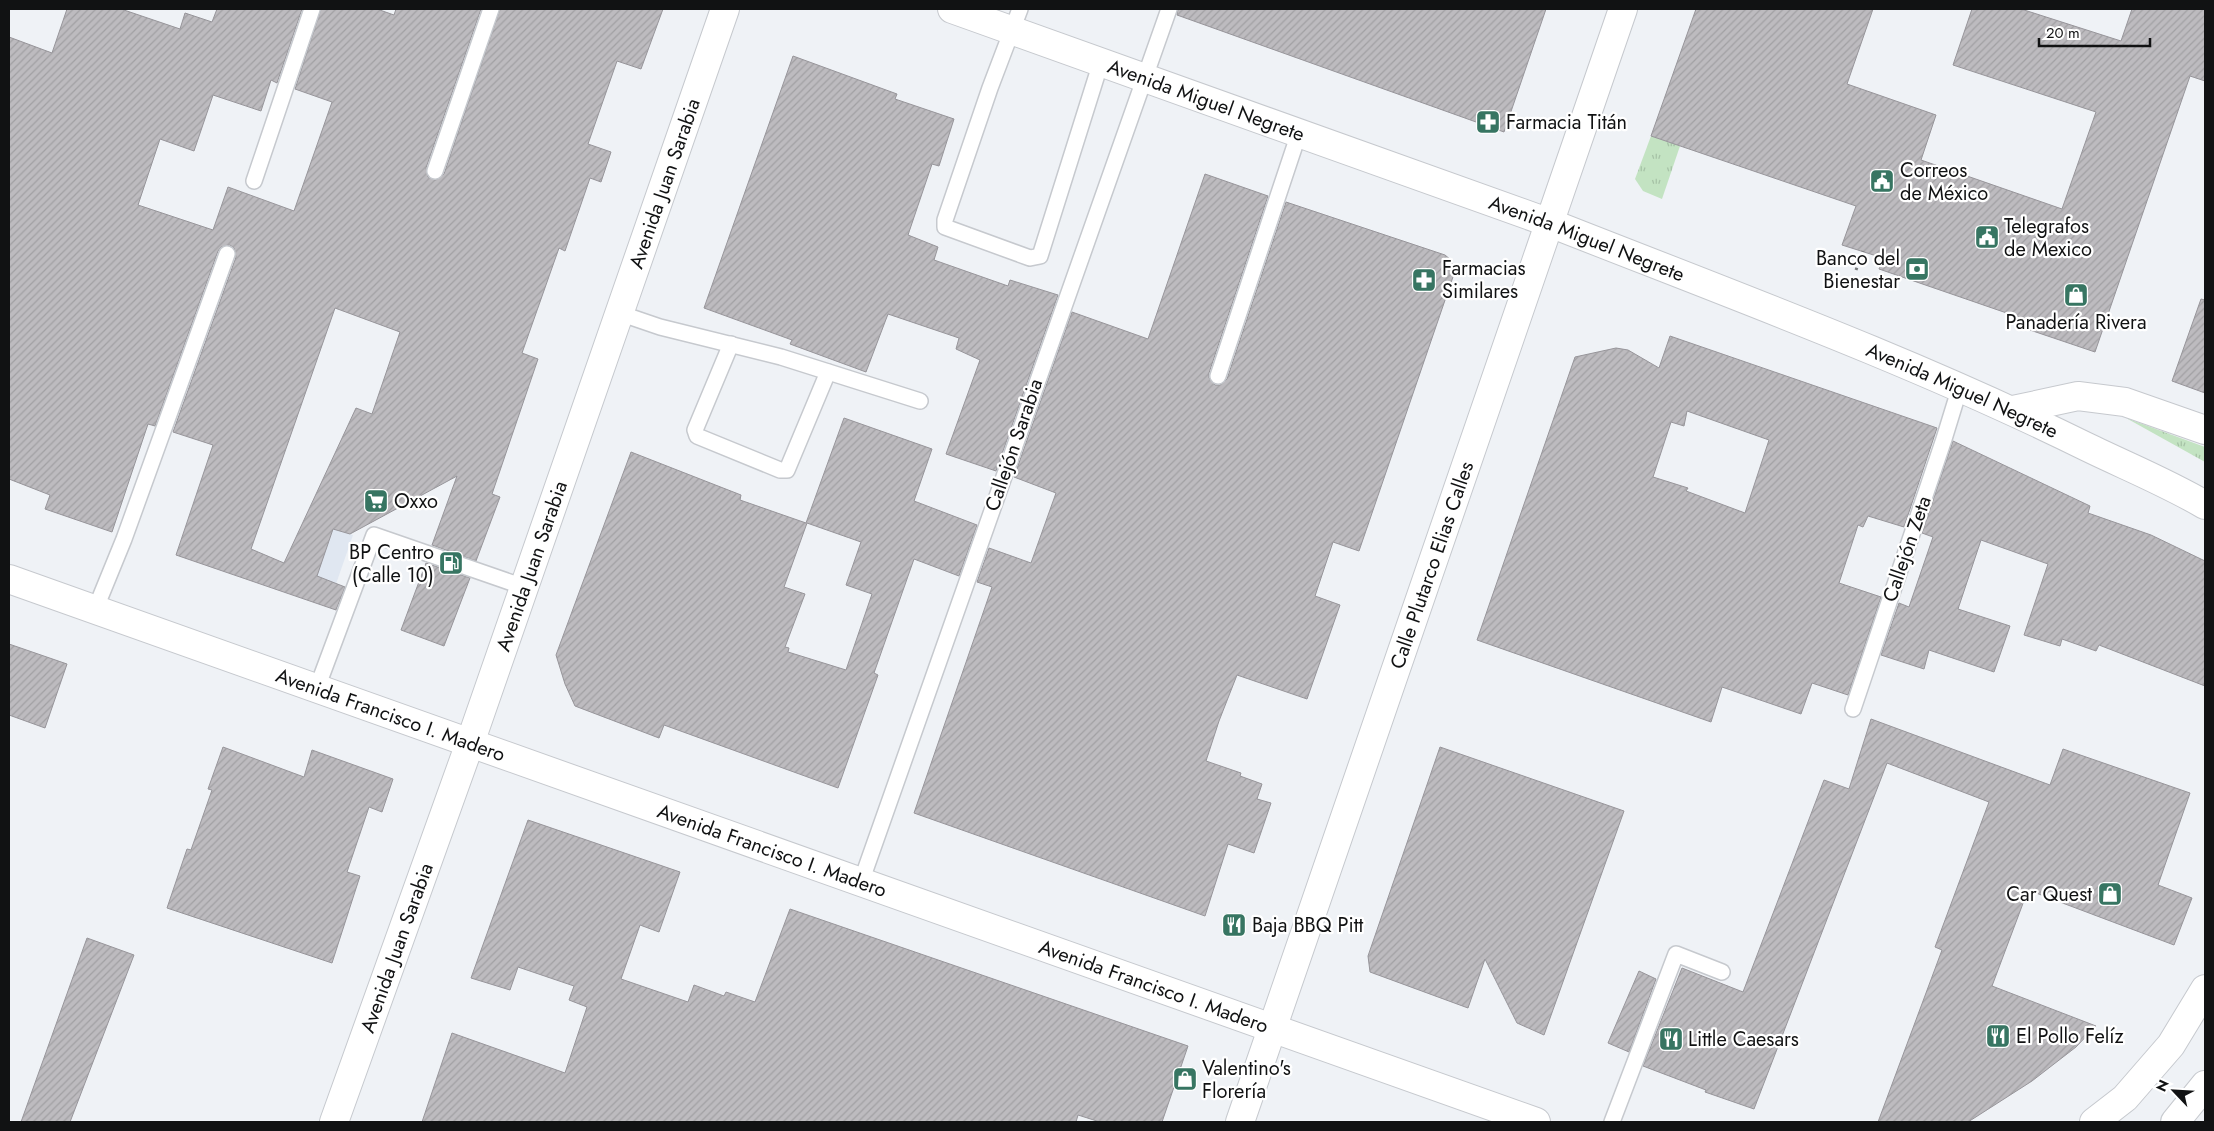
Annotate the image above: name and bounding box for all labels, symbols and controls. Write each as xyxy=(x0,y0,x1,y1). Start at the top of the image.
scale bar xyxy=(2039,15,2150,47)
text: 20 m xyxy=(2046,22,2080,44)
street label: Avenida Miguel Negrete xyxy=(1104,51,1309,149)
street label: Avenida Juan Sarabia xyxy=(621,94,707,273)
place label: Farmacia Titán xyxy=(1506,108,1627,137)
pharmacy icon: Farmacia Titán xyxy=(1475,109,1501,135)
place label: Correos de México xyxy=(1900,156,1988,208)
public building icon: Correos de México xyxy=(1869,168,1895,194)
street label: Avenida Miguel Negrete xyxy=(1485,188,1689,289)
place label: Telegrafos de Mexico xyxy=(2004,212,2092,264)
public building icon: Telegrafos de Mexico xyxy=(1974,224,2000,250)
place label: Banco del Bienestar xyxy=(1816,244,1900,296)
place label: Farmacias Similares xyxy=(1442,254,1526,306)
bank icon: Banco del Bienestar xyxy=(1904,256,1930,282)
pharmacy icon: Farmacias Similares xyxy=(1411,267,1437,293)
shop icon: Panadería Rivera xyxy=(2063,282,2089,308)
place label: Panadería Rivera xyxy=(2005,308,2147,337)
street label: Avenida Miguel Negrete xyxy=(1862,335,2063,445)
street label: Callejón Sarabia xyxy=(978,375,1050,515)
street label: Calle Plutarco Elias Calles xyxy=(1383,457,1481,673)
street label: Avenida Juan Sarabia xyxy=(488,477,574,655)
place label: Oxxo xyxy=(394,487,438,516)
supermarket icon: Oxxo xyxy=(363,488,389,514)
street label: Callejón Zeta xyxy=(1875,492,1939,606)
place label: BP Centro (Calle 10) xyxy=(349,538,434,590)
fuel station icon: BP Centro (Calle 10) xyxy=(438,550,464,576)
street label: Avenida Francisco I. Madero xyxy=(272,661,509,769)
street label: Avenida Francisco I. Madero xyxy=(654,796,891,905)
street label: Avenida Juan Sarabia xyxy=(353,859,440,1037)
place label: Car Quest xyxy=(2006,880,2092,909)
shop icon: Car Quest xyxy=(2097,881,2123,907)
place label: Baja BBQ Pitt xyxy=(1252,911,1363,940)
restaurant icon: Baja BBQ Pitt xyxy=(1221,912,1247,938)
street label: Avenida Francisco I. Madero xyxy=(1035,932,1273,1040)
place label: El Pollo Felíz xyxy=(2016,1022,2124,1051)
restaurant icon: El Pollo Felíz xyxy=(1985,1023,2011,1049)
place label: Little Caesars xyxy=(1688,1025,1799,1054)
restaurant icon: Little Caesars xyxy=(1658,1026,1684,1052)
place label: Valentino's Florería xyxy=(1202,1054,1291,1106)
shop icon: Valentino's Florería xyxy=(1172,1066,1198,1092)
north arrow xyxy=(2149,1066,2199,1116)
text: N xyxy=(2151,1076,2174,1095)

